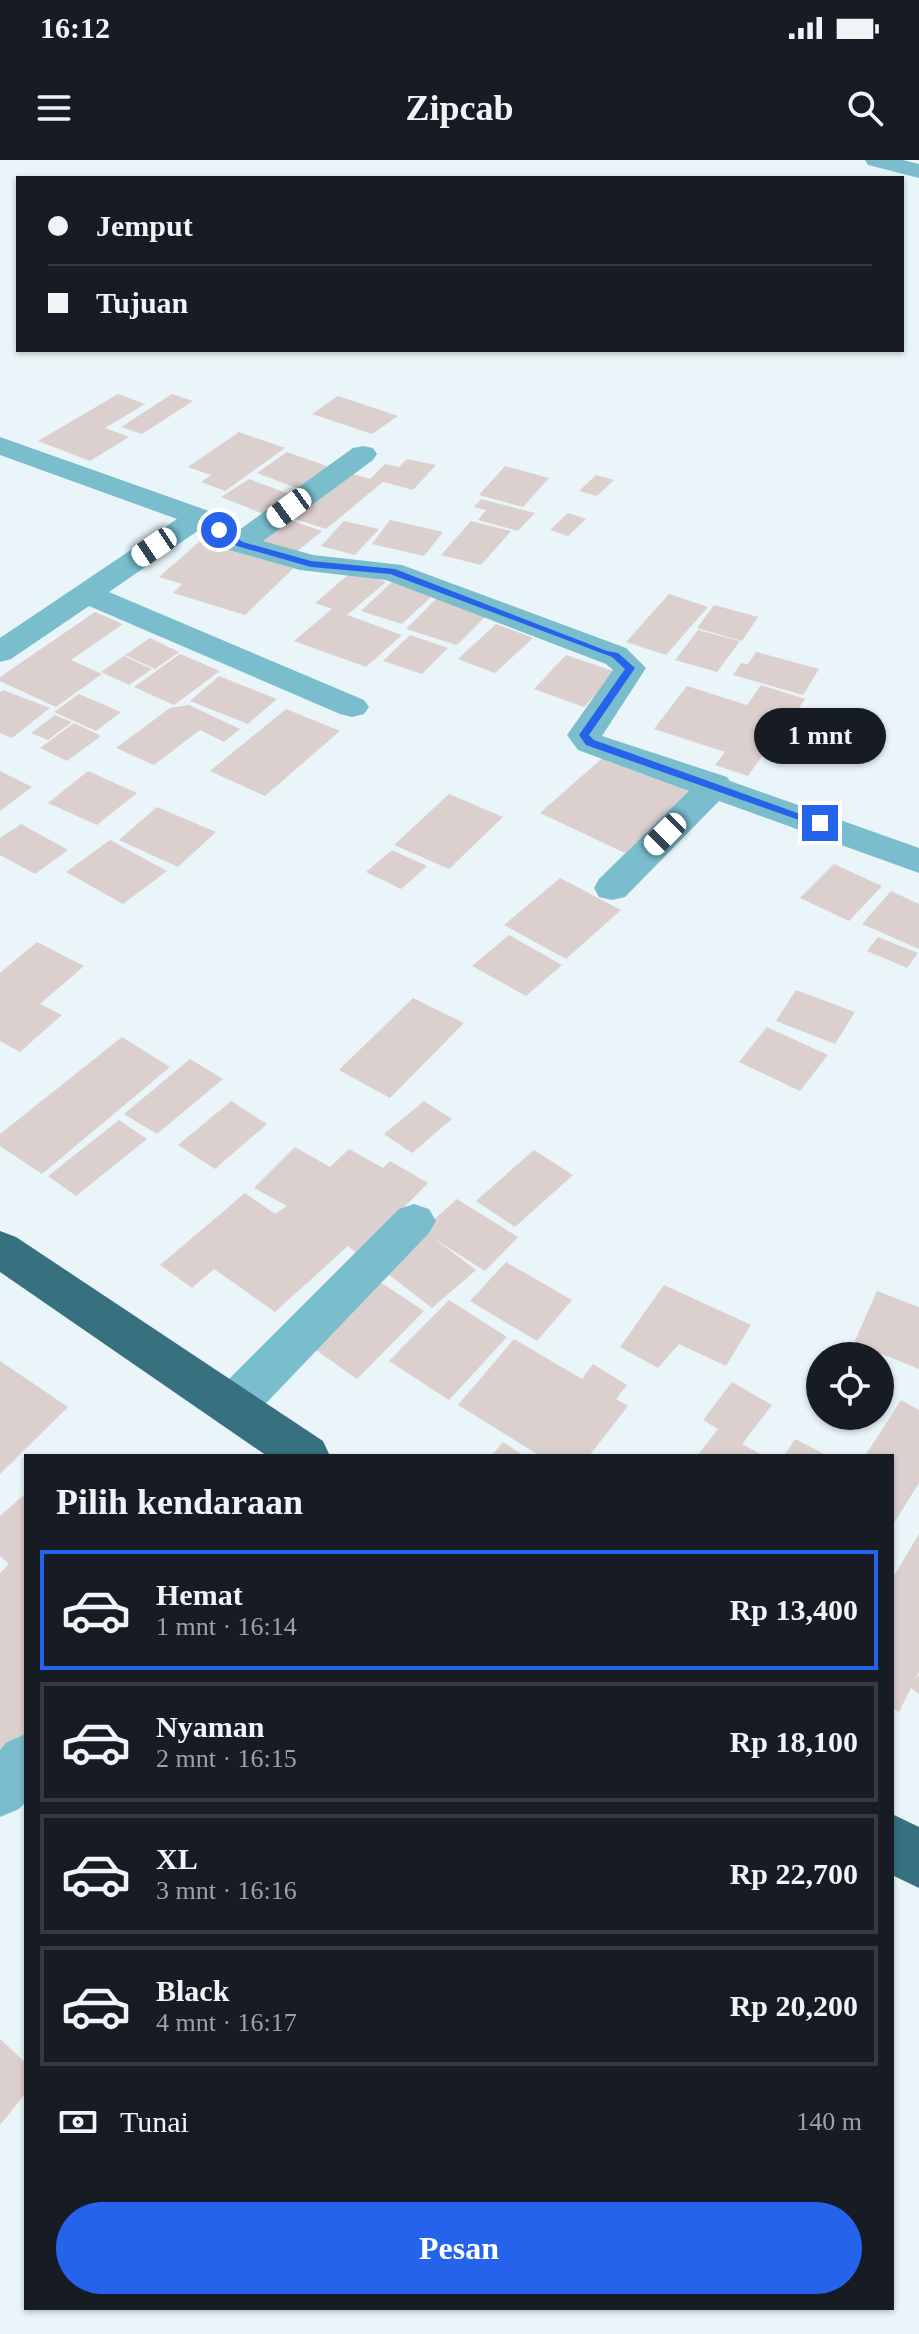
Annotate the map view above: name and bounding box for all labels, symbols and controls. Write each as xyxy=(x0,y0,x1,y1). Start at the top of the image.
text: 16:12 xyxy=(40,11,110,44)
icon: menu xyxy=(32,86,76,130)
icon: search xyxy=(843,86,887,130)
text: Zipcab xyxy=(405,88,514,128)
text: Jemput xyxy=(96,209,193,242)
text: Tujuan xyxy=(96,286,188,319)
car xyxy=(263,484,315,532)
route start xyxy=(201,512,237,548)
car xyxy=(127,524,181,570)
callout: 1 mnt xyxy=(754,707,886,763)
text: 1 mnt xyxy=(788,721,852,750)
route end xyxy=(802,805,838,841)
car xyxy=(640,809,690,859)
map controls xyxy=(806,1342,894,1430)
button: locate xyxy=(806,1342,894,1430)
text: Pilih kendaraan xyxy=(56,1482,303,1522)
icon: car xyxy=(60,1574,132,1646)
text: Hemat xyxy=(156,1578,243,1611)
text: Rp 13,400 xyxy=(730,1593,858,1626)
text: 1 mnt · 16:14 xyxy=(156,1612,297,1641)
icon: car xyxy=(60,1706,132,1778)
text: Nyaman xyxy=(156,1710,264,1743)
text: Rp 18,100 xyxy=(730,1725,858,1758)
text: 2 mnt · 16:15 xyxy=(156,1744,297,1773)
icon: car xyxy=(60,1838,132,1910)
text: XL xyxy=(156,1842,198,1875)
text: Rp 22,700 xyxy=(730,1857,858,1890)
text: 3 mnt · 16:16 xyxy=(156,1876,297,1905)
icon: car xyxy=(60,1970,132,2042)
text: Black xyxy=(156,1974,229,2007)
text: Rp 20,200 xyxy=(730,1989,858,2022)
text: 4 mnt · 16:17 xyxy=(156,2008,297,2037)
icon: cash xyxy=(56,2100,100,2144)
text: Tunai xyxy=(120,2105,189,2138)
text: 140 m xyxy=(796,2107,862,2136)
button: Pesan xyxy=(56,2202,862,2294)

